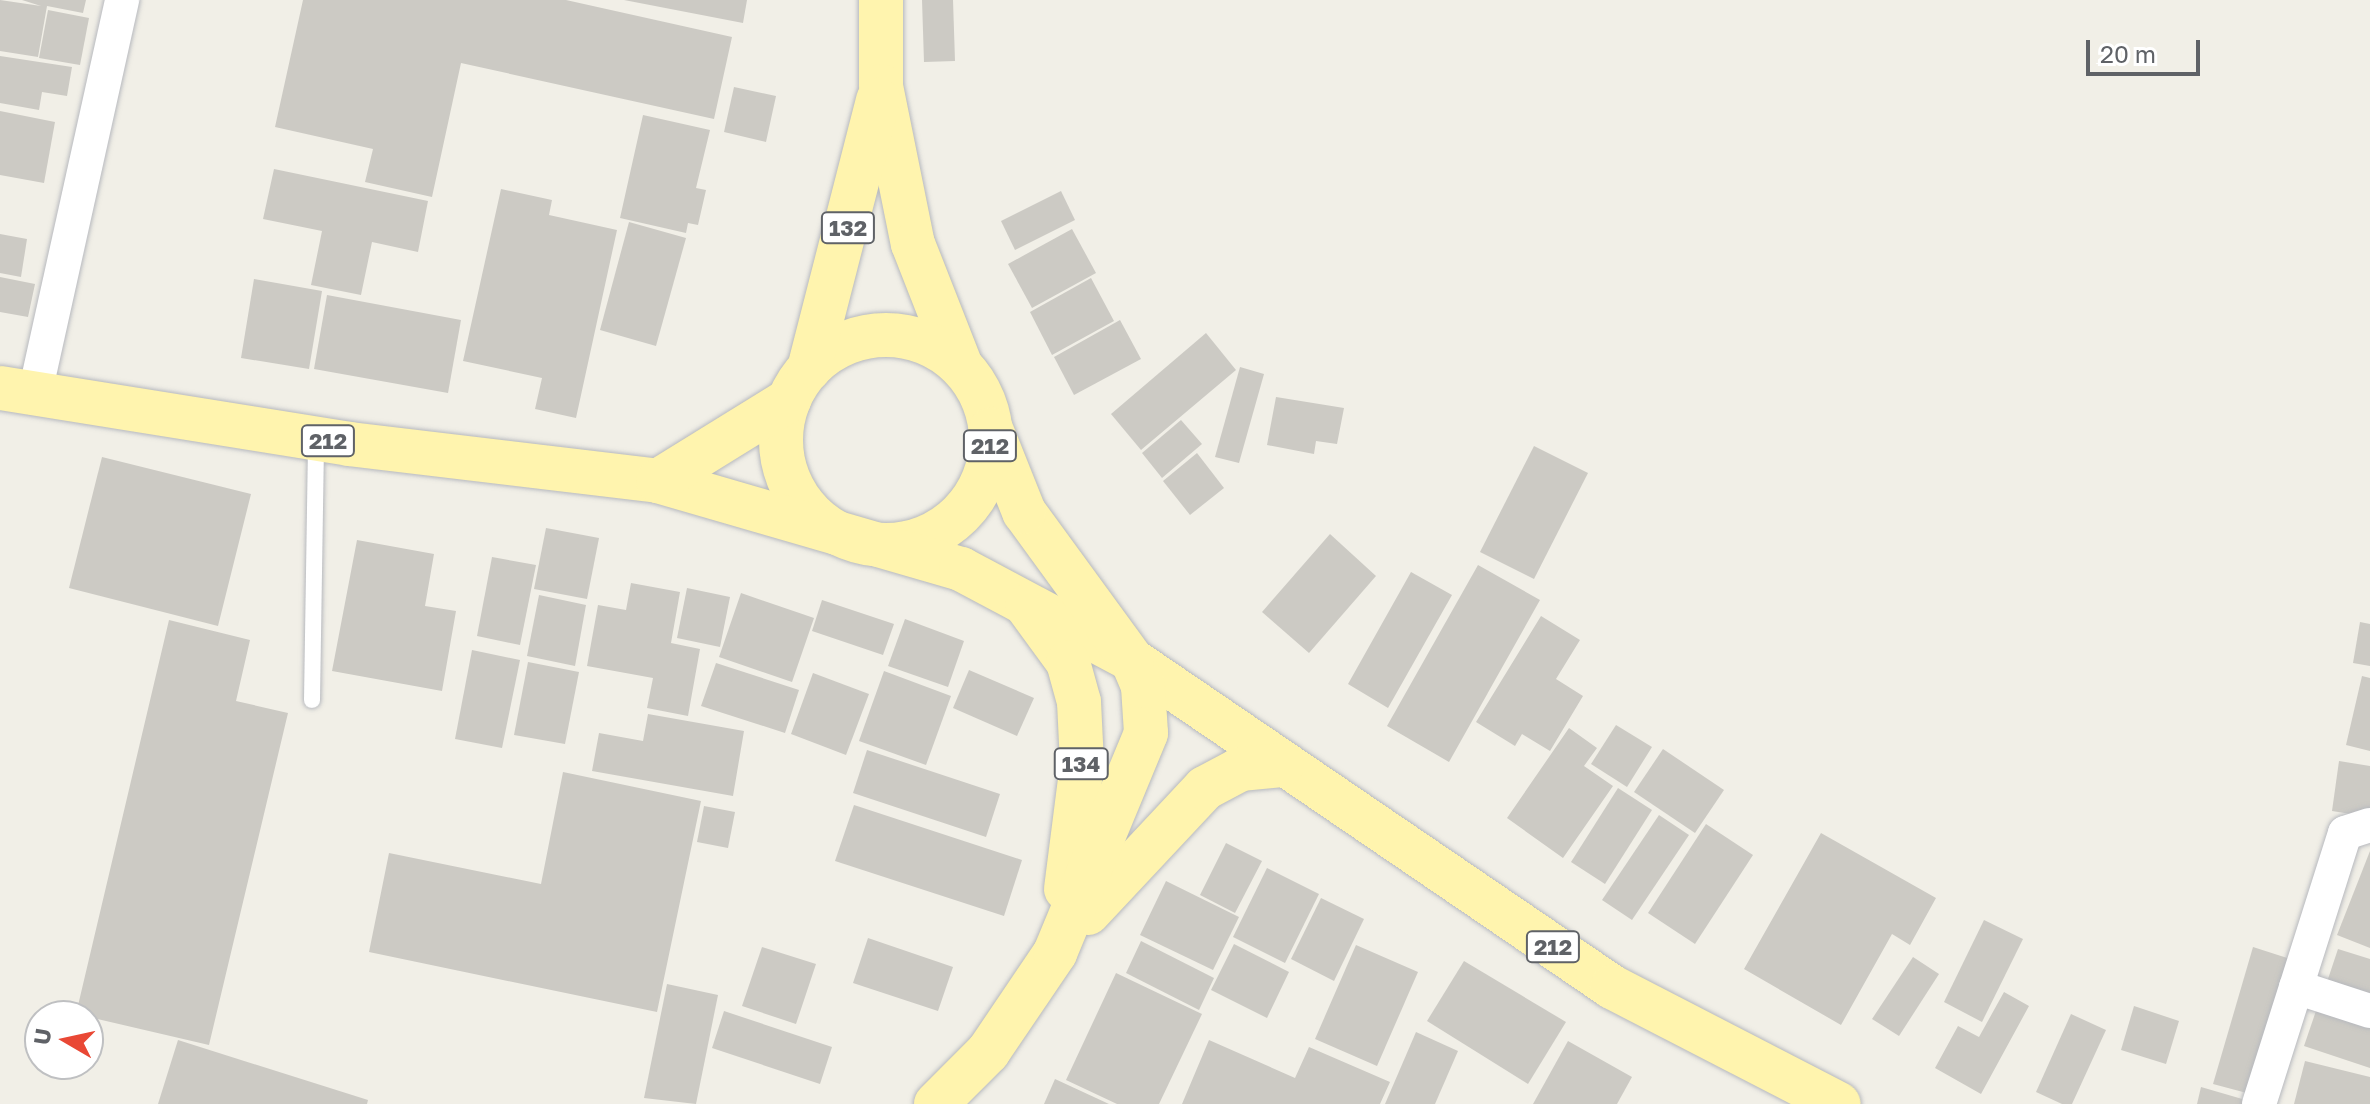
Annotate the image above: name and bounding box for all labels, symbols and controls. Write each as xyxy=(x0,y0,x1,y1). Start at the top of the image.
scale bar xyxy=(2090,24,2204,74)
text: 20 m xyxy=(2100,39,2156,68)
road number: 132 xyxy=(820,210,876,246)
road number: 212 xyxy=(300,423,356,459)
road number: 212 xyxy=(962,428,1018,464)
road number: 134 xyxy=(1053,746,1109,782)
road number: 212 xyxy=(1525,929,1581,965)
north arrow xyxy=(24,1000,104,1080)
text: U xyxy=(27,1026,56,1047)

